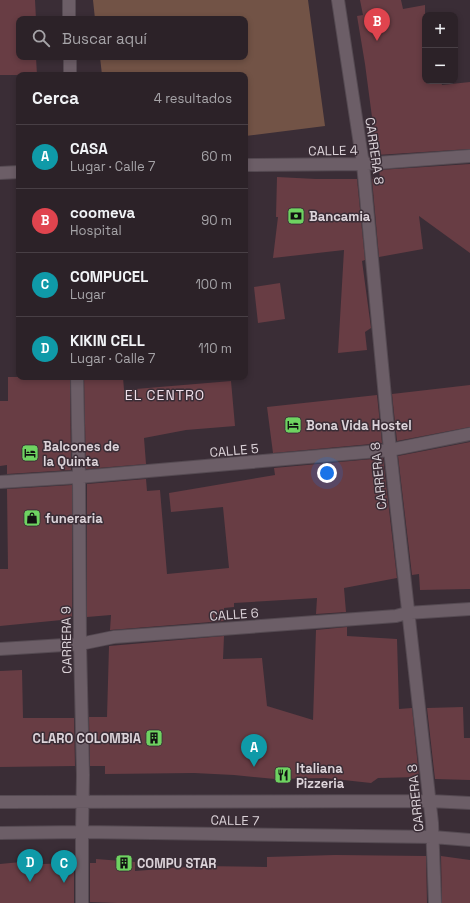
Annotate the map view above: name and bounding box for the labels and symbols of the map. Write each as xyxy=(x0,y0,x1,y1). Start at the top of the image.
pin: B xyxy=(364,8,390,41)
street label: CARRERA 8 xyxy=(361,116,388,186)
street label: CALLE 4 xyxy=(308,142,358,159)
bank icon: Bancamia xyxy=(286,206,306,226)
place label: Bancamia xyxy=(309,208,371,225)
district label: EL CENTRO xyxy=(125,386,205,404)
hotel icon: Bona Vida Hostel xyxy=(283,415,303,435)
place label: Bona Vida Hostel xyxy=(306,417,412,434)
place label: Balcones de la Quinta xyxy=(43,438,120,470)
street label: CALLE 5 xyxy=(209,440,259,461)
street label: CARRERA 8 xyxy=(366,441,390,511)
hotel icon: Balcones de la Quinta xyxy=(20,443,40,463)
your location xyxy=(317,463,337,483)
shop icon: funeraria xyxy=(22,508,42,528)
place label: funeraria xyxy=(45,510,103,527)
street label: CALLE 6 xyxy=(209,604,259,625)
street label: CARRERA 9 xyxy=(57,606,76,674)
building icon: CLARO COLOMBIA xyxy=(144,728,164,748)
place label: CLARO COLOMBIA xyxy=(33,730,142,747)
pin: A xyxy=(241,734,267,767)
place label: Italiana Pizzeria xyxy=(296,760,345,792)
street label: CARRERA 8 xyxy=(403,763,427,833)
restaurant icon: Italiana Pizzeria xyxy=(273,765,293,785)
street label: CALLE 7 xyxy=(211,812,259,829)
pin: D xyxy=(17,849,43,882)
pin: C xyxy=(51,850,77,883)
building icon: COMPU STAR xyxy=(114,853,134,873)
place label: COMPU STAR xyxy=(137,855,216,872)

